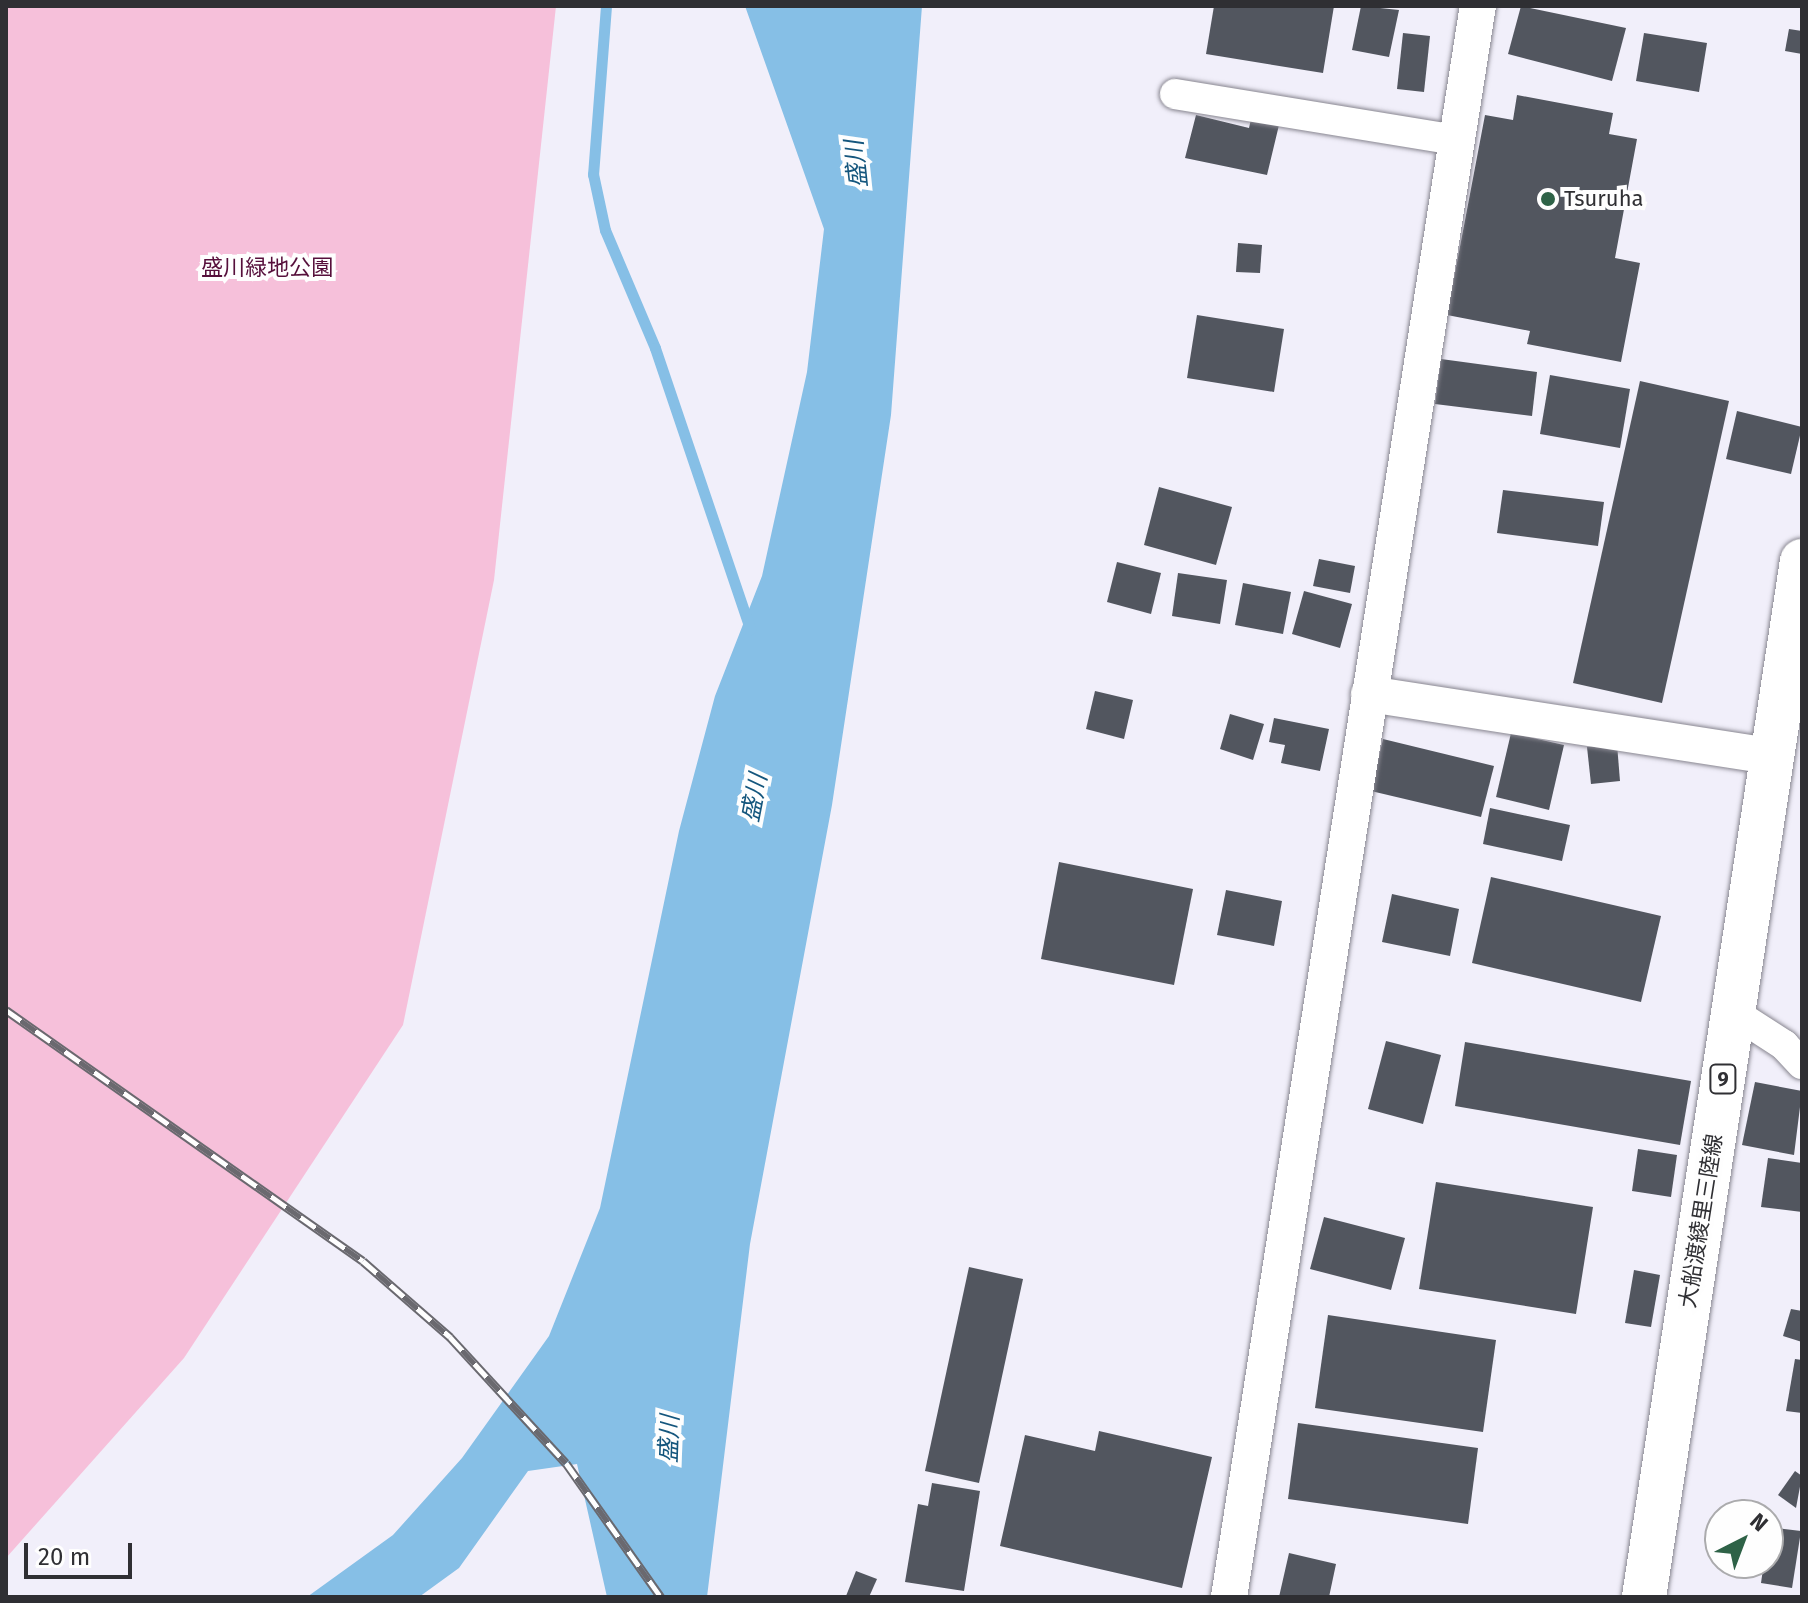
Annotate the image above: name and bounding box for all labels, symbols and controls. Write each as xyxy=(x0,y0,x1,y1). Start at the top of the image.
water label: 盛川 xyxy=(840,139,874,189)
place label: Tsuruha xyxy=(1564,186,1644,212)
marker: Tsuruha xyxy=(1539,190,1557,208)
park label: 盛川緑地公園 xyxy=(201,255,333,281)
water label: 盛川 xyxy=(736,772,774,824)
road number: 9 xyxy=(1709,1063,1737,1095)
street label: 大船渡綾里三陸線 xyxy=(1674,1132,1728,1310)
water label: 盛川 xyxy=(655,1415,685,1463)
north arrow xyxy=(1704,1499,1784,1579)
text: N xyxy=(1745,1507,1774,1537)
scale bar xyxy=(28,1527,136,1577)
text: 20 m xyxy=(38,1543,90,1571)

